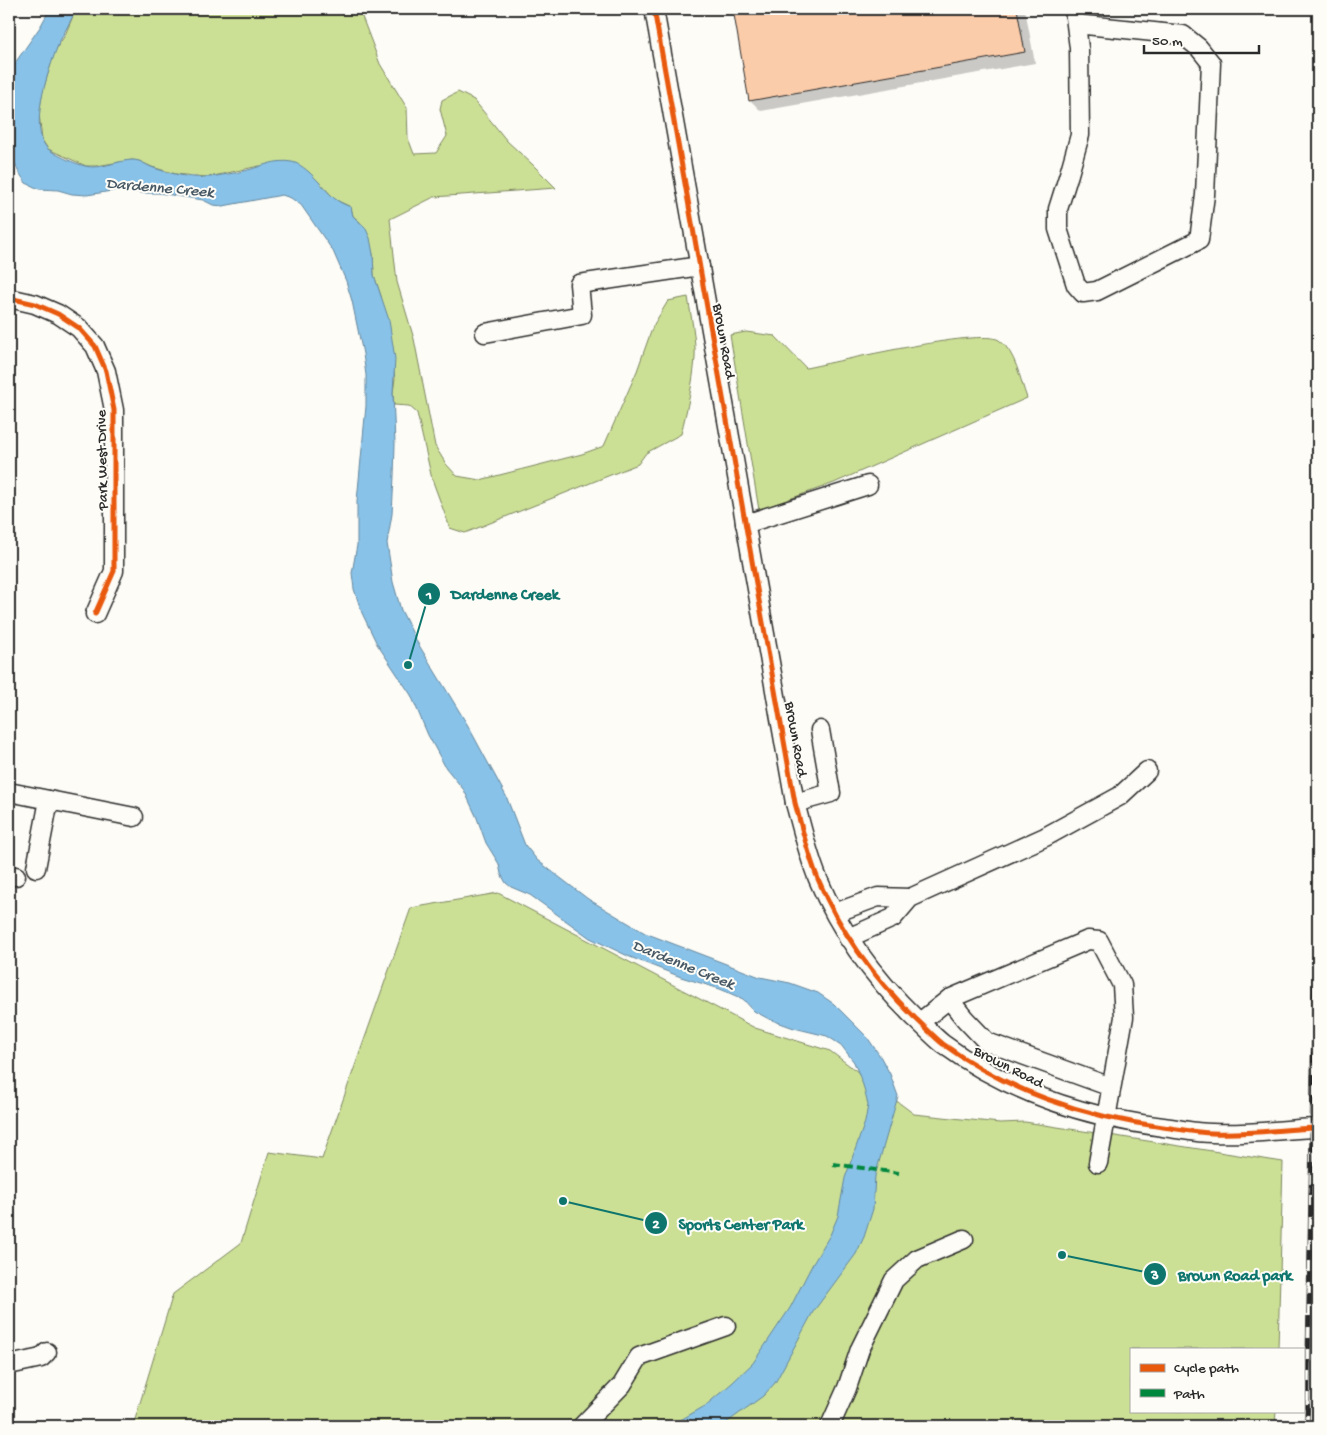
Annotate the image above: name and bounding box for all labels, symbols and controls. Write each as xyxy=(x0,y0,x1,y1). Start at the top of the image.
scale bar xyxy=(1144,22,1260,54)
text: 50 m xyxy=(1152,33,1183,51)
water label: Dardenne Creek xyxy=(105,175,216,204)
street label: Brown Road xyxy=(707,301,739,381)
street label: Park West Drive xyxy=(93,409,113,511)
callout: Dardenne Creek xyxy=(417,578,569,609)
text: 1 xyxy=(425,587,432,605)
text: Dardenne Creek xyxy=(449,587,561,606)
street label: Brown Road xyxy=(779,699,811,779)
water label: Dardenne Creek xyxy=(629,937,738,996)
street label: Brown Road xyxy=(969,1042,1047,1094)
callout: Sports Center Park xyxy=(644,1208,814,1239)
text: 2 xyxy=(652,1216,660,1234)
text: Sports Center Park xyxy=(679,1217,805,1236)
callout: Brown Road park xyxy=(1143,1259,1302,1290)
text: 3 xyxy=(1150,1267,1159,1285)
text: Brown Road park xyxy=(1177,1268,1294,1287)
legend xyxy=(1130,1348,1304,1412)
text: Cycle path xyxy=(1174,1360,1239,1378)
text: Path xyxy=(1173,1386,1205,1404)

